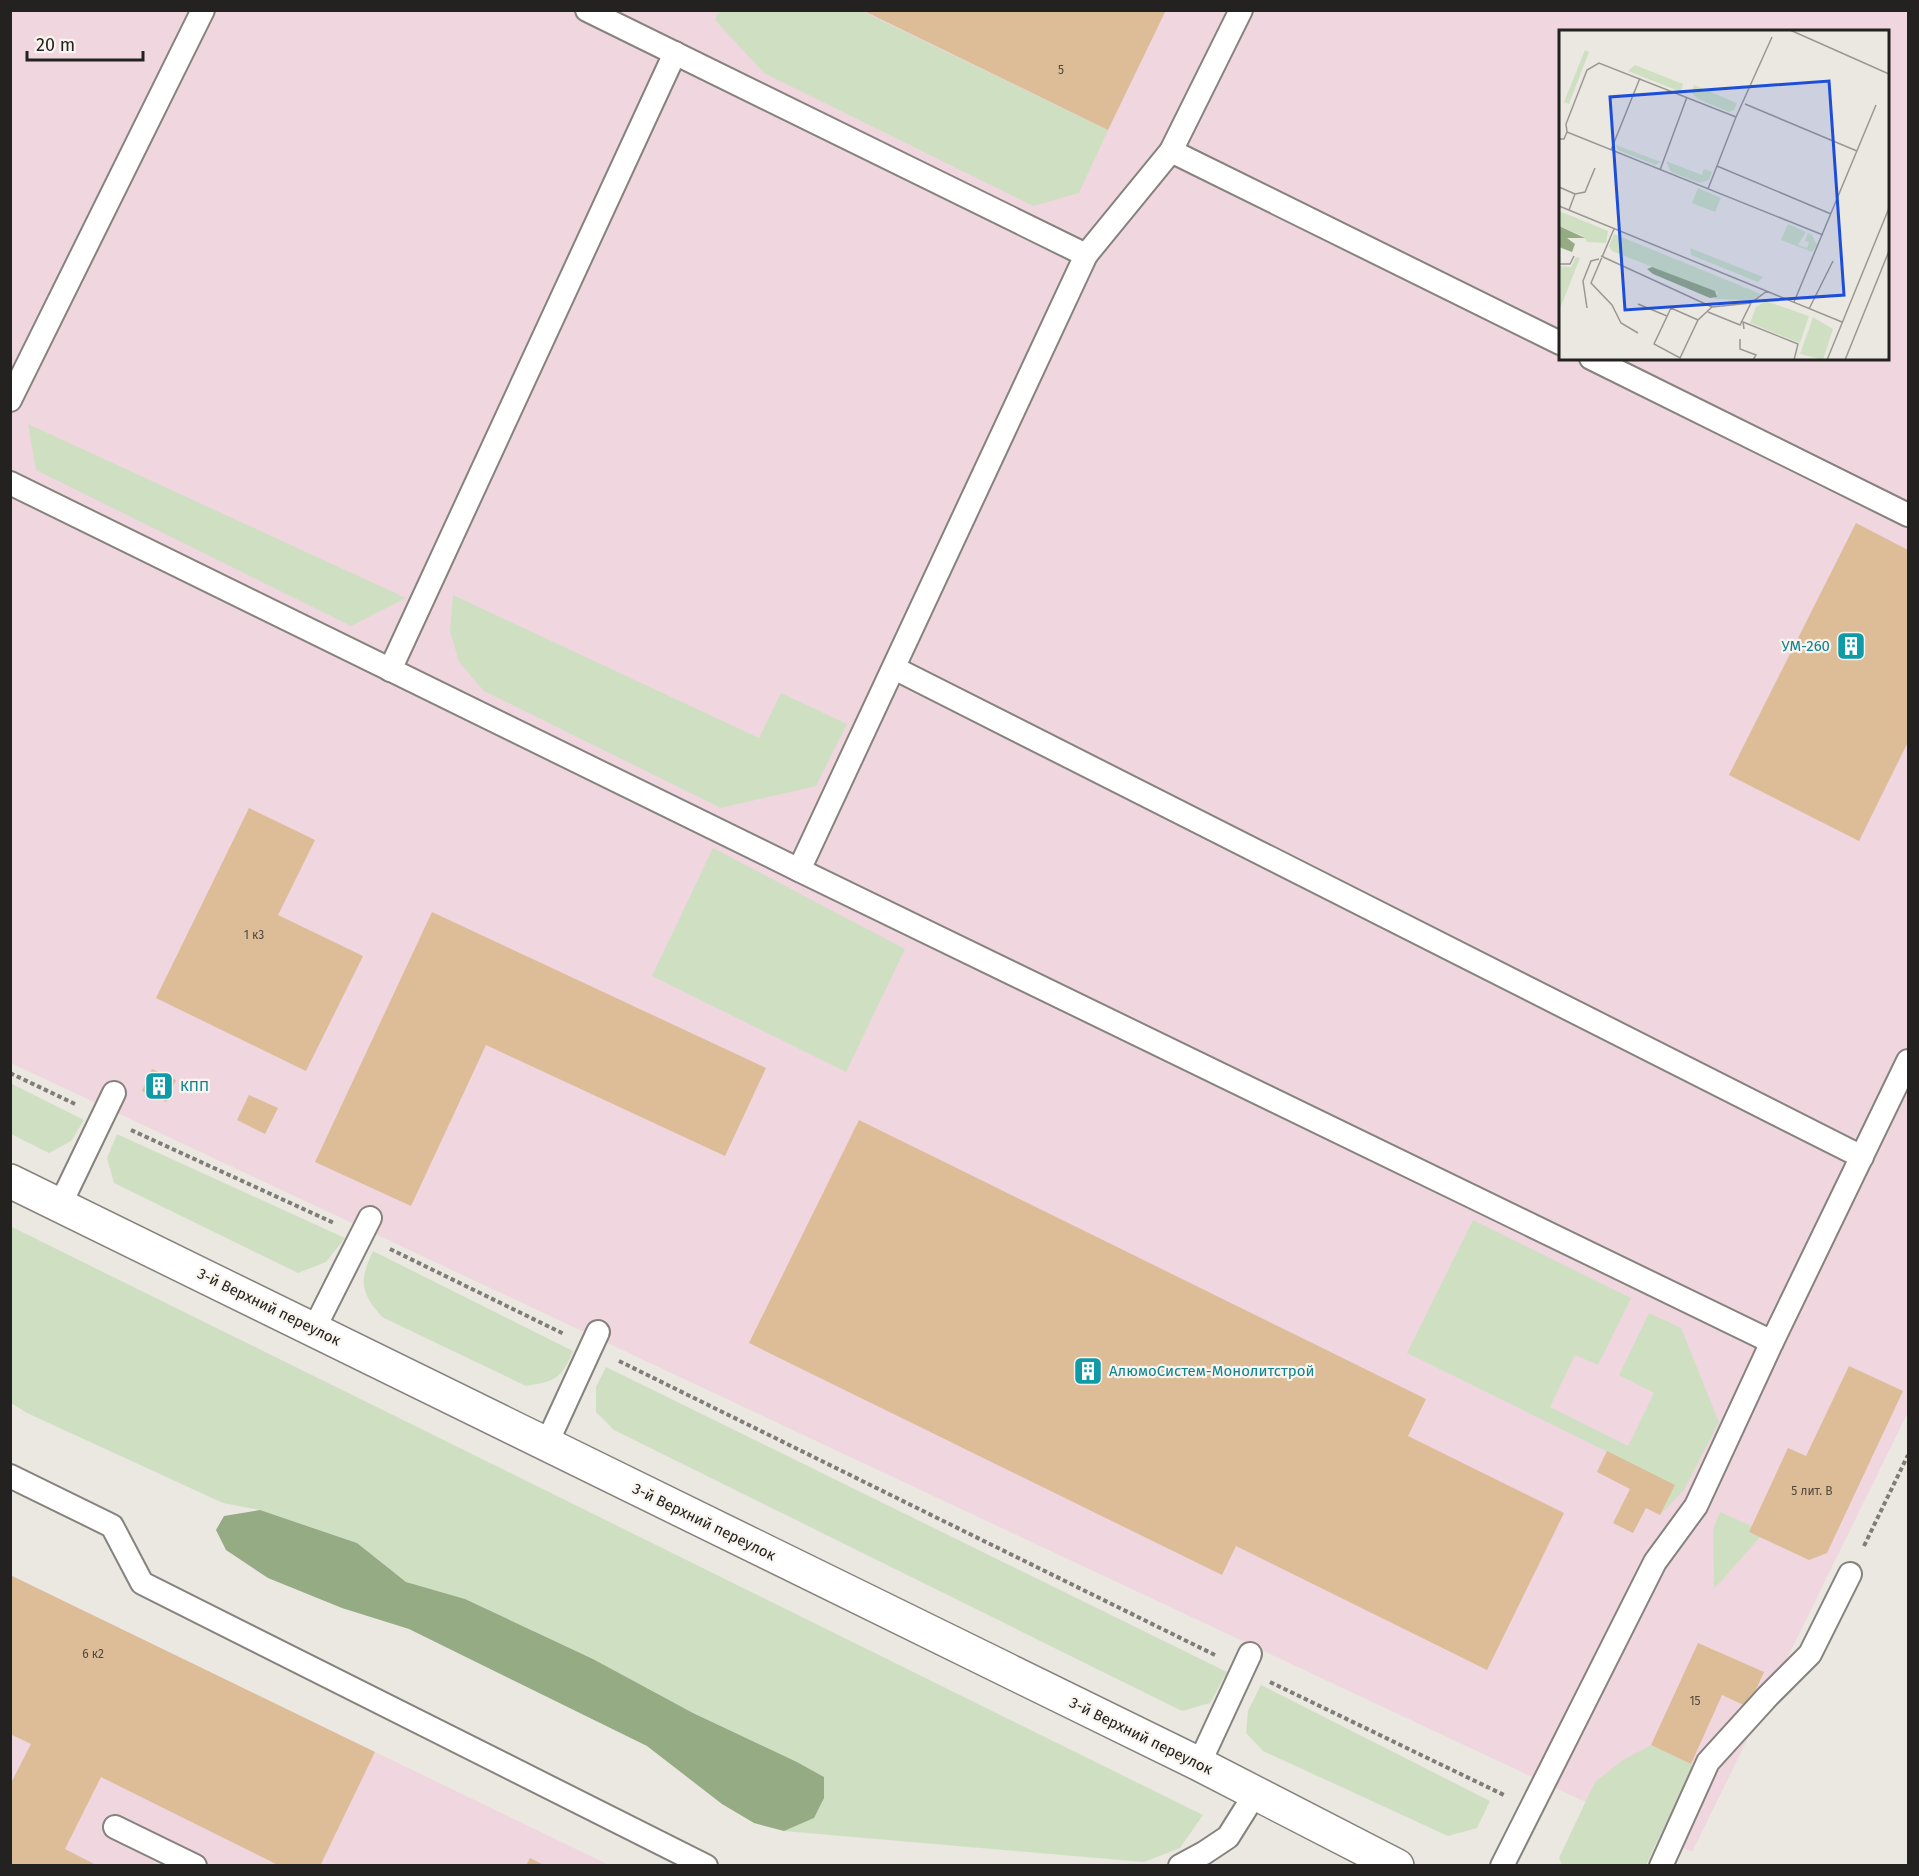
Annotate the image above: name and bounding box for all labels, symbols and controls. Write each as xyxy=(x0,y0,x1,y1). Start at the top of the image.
scale bar xyxy=(27,24,142,62)
inset map xyxy=(1559,30,1889,360)
text: 20 m xyxy=(36,34,75,56)
house number: 5 xyxy=(1058,63,1064,77)
building icon: УМ-260 xyxy=(1835,630,1867,662)
place label: УМ-260 xyxy=(1781,637,1830,655)
house number: 1 к3 xyxy=(244,928,264,942)
building icon: КПП xyxy=(143,1070,175,1102)
place label: КПП xyxy=(180,1077,209,1095)
street label: 3-й Верхний переулок xyxy=(194,1264,344,1350)
building icon: АлюмоСистем-Монолитстрой xyxy=(1072,1355,1104,1387)
place label: АлюмоСистем-Монолитстрой xyxy=(1109,1362,1314,1380)
street label: 3-й Верхний переулок xyxy=(629,1479,779,1565)
house number: 5 лит. В xyxy=(1791,1484,1833,1498)
house number: 6 к2 xyxy=(82,1647,104,1661)
street label: 3-й Верхний переулок xyxy=(1066,1693,1216,1779)
house number: 15 xyxy=(1689,1694,1701,1708)

